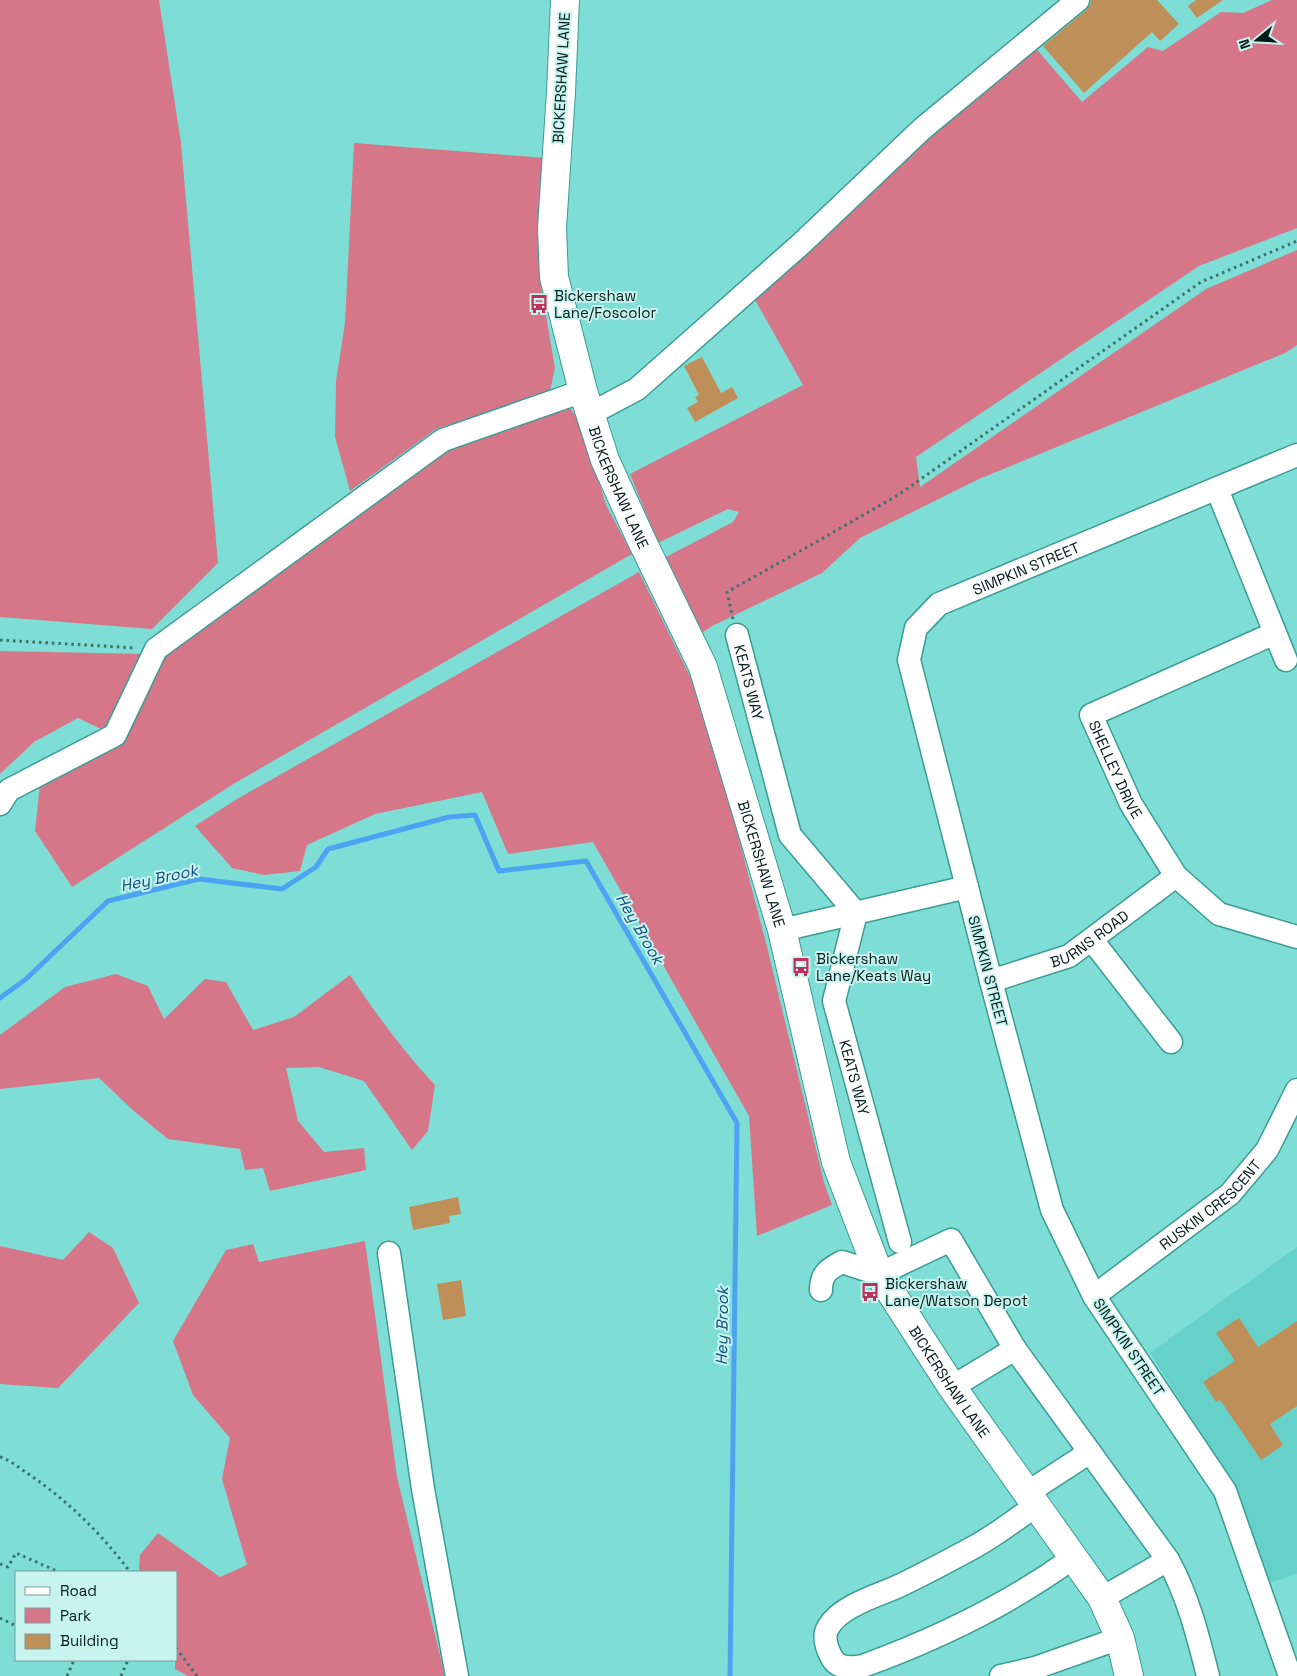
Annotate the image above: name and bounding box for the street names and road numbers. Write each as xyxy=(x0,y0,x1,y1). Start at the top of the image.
street label: BICKERSHAW LANE xyxy=(548,12,574,144)
street label: BICKERSHAW LANE xyxy=(585,424,654,552)
street label: SIMPKIN STREET xyxy=(969,537,1082,599)
street label: KEATS WAY xyxy=(730,642,769,722)
street label: SHELLEY DRIVE xyxy=(1085,717,1147,822)
street label: BICKERSHAW LANE xyxy=(734,798,790,929)
street label: BURNS ROAD xyxy=(1048,905,1132,971)
street label: SIMPKIN STREET xyxy=(964,913,1012,1029)
street label: KEATS WAY xyxy=(836,1037,874,1117)
street label: RUSKIN CRESCENT xyxy=(1155,1155,1265,1253)
street label: SIMPKIN STREET xyxy=(1089,1294,1169,1400)
street label: BICKERSHAW LANE xyxy=(905,1322,994,1441)

